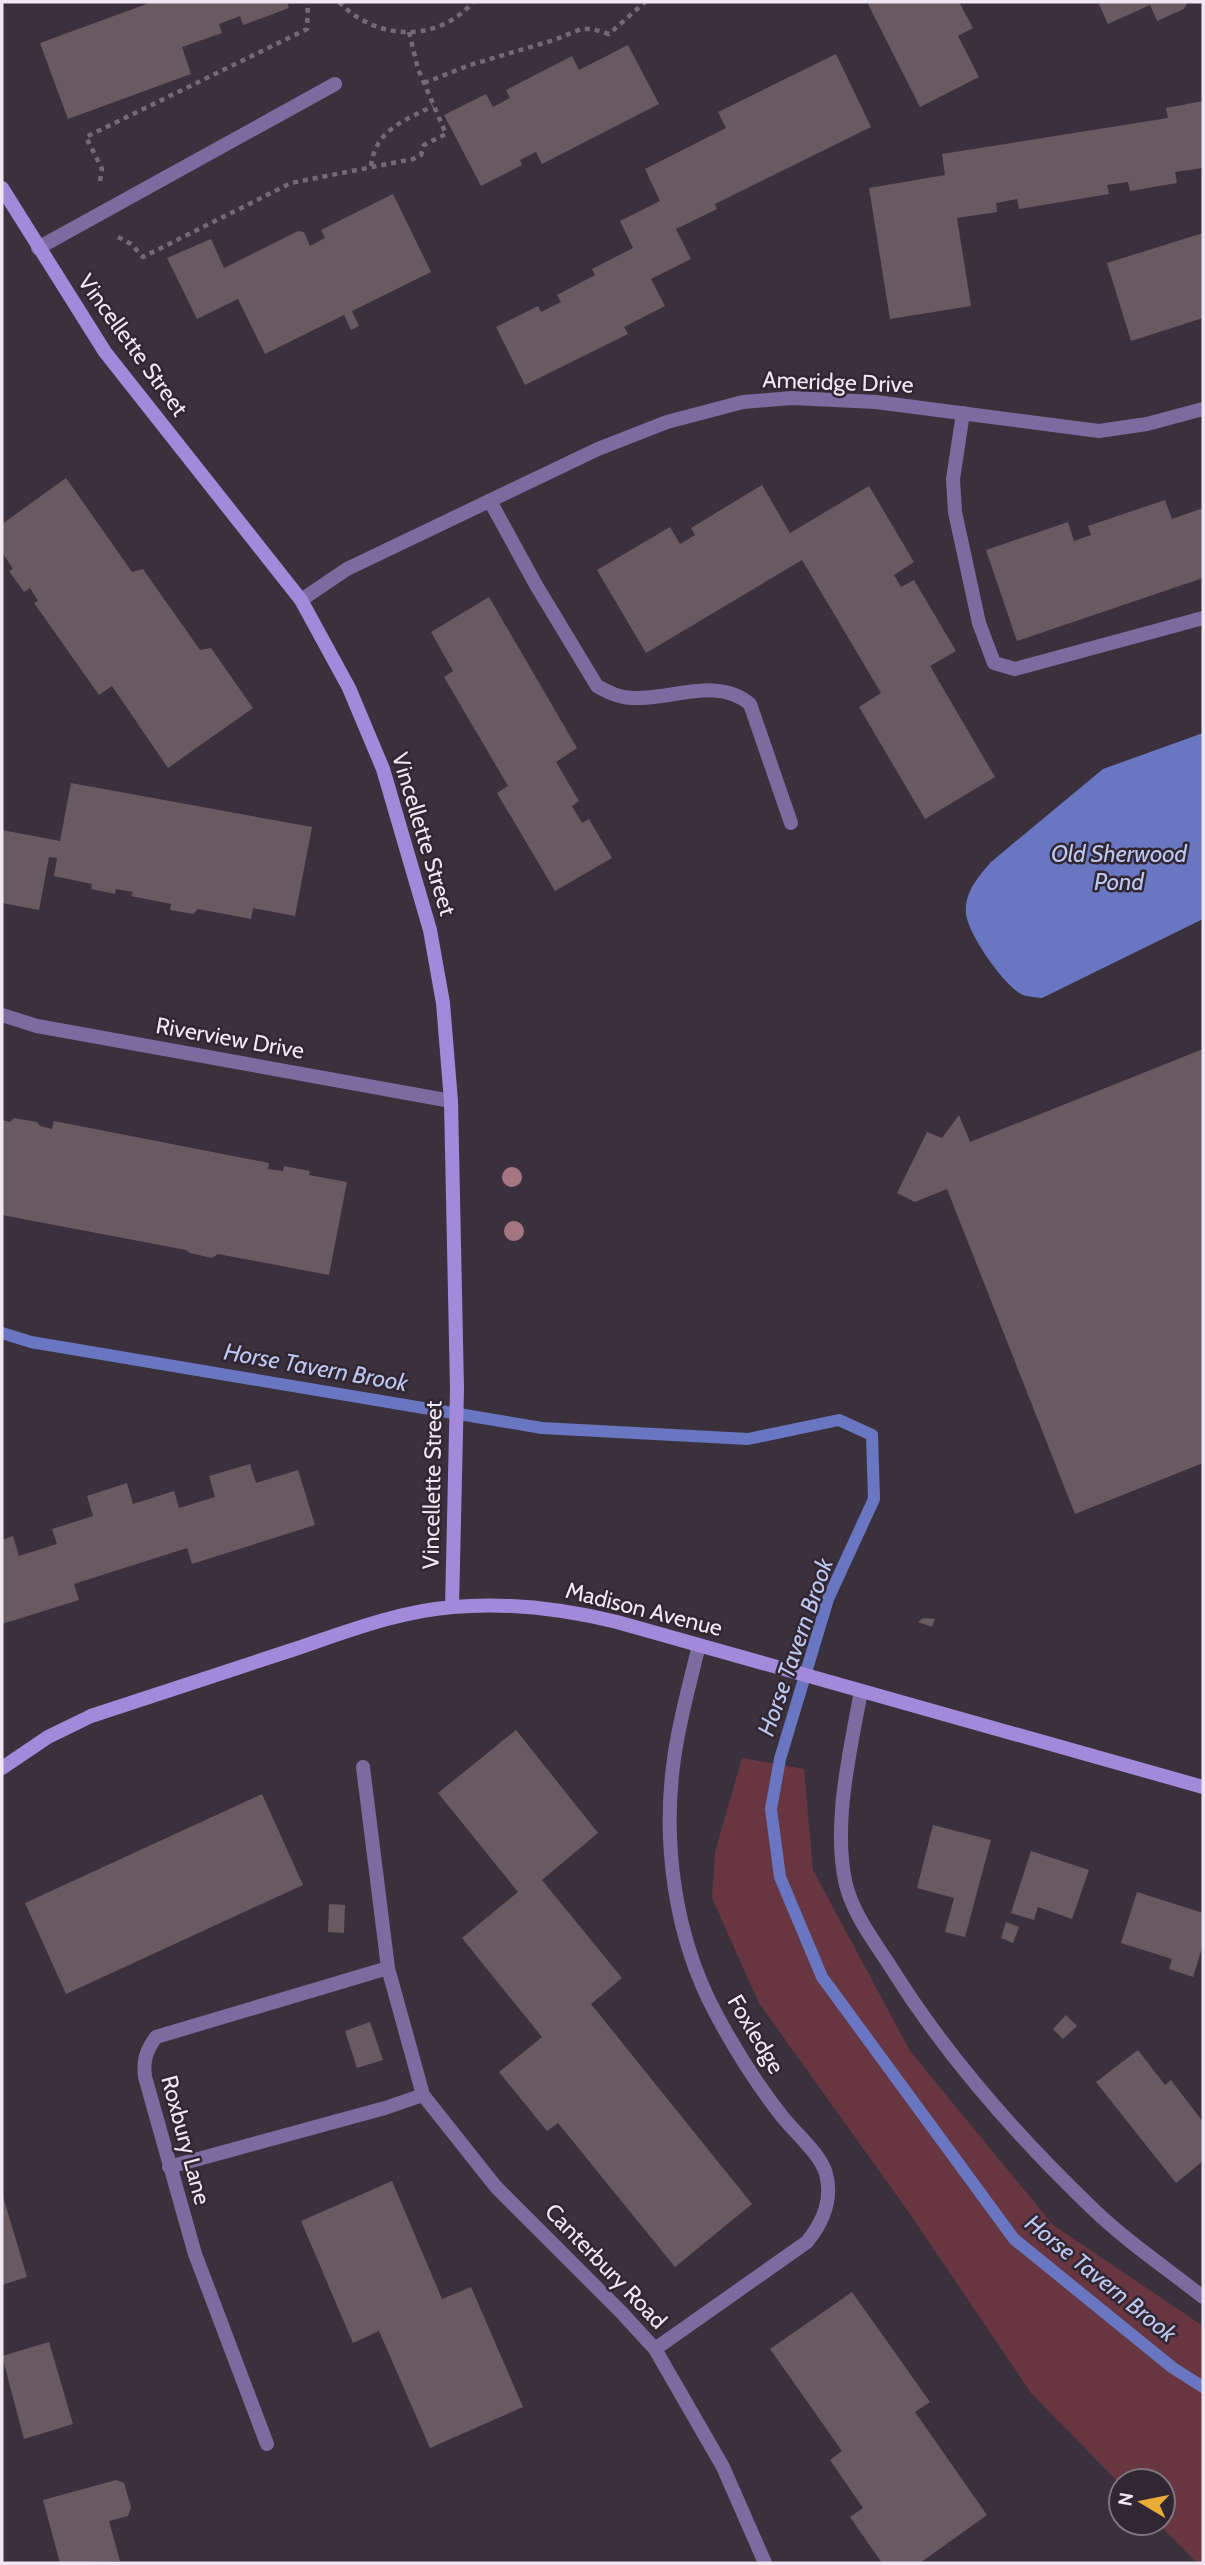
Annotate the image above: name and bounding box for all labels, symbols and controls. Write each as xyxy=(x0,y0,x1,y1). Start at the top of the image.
street label: Vincellette Street xyxy=(72,268,194,422)
street label: Ameridge Drive xyxy=(762,365,914,399)
street label: Vincellette Street xyxy=(386,749,462,919)
water label: Old Sherwood Pond xyxy=(1051,839,1188,896)
street label: Riverview Drive xyxy=(154,1011,307,1065)
water label: Horse Tavern Brook xyxy=(222,1337,411,1398)
street label: Vincellette Street xyxy=(417,1400,447,1570)
water label: Horse Tavern Brook xyxy=(751,1554,839,1740)
street label: Madison Avenue xyxy=(563,1576,725,1642)
street label: Foxledge xyxy=(722,1989,791,2079)
street label: Roxbury Lane xyxy=(155,2072,217,2208)
street label: Canterbury Road xyxy=(539,2198,673,2334)
water label: Horse Tavern Brook xyxy=(1020,2208,1183,2348)
north arrow xyxy=(1107,2467,1177,2537)
text: N xyxy=(1113,2491,1138,2508)

